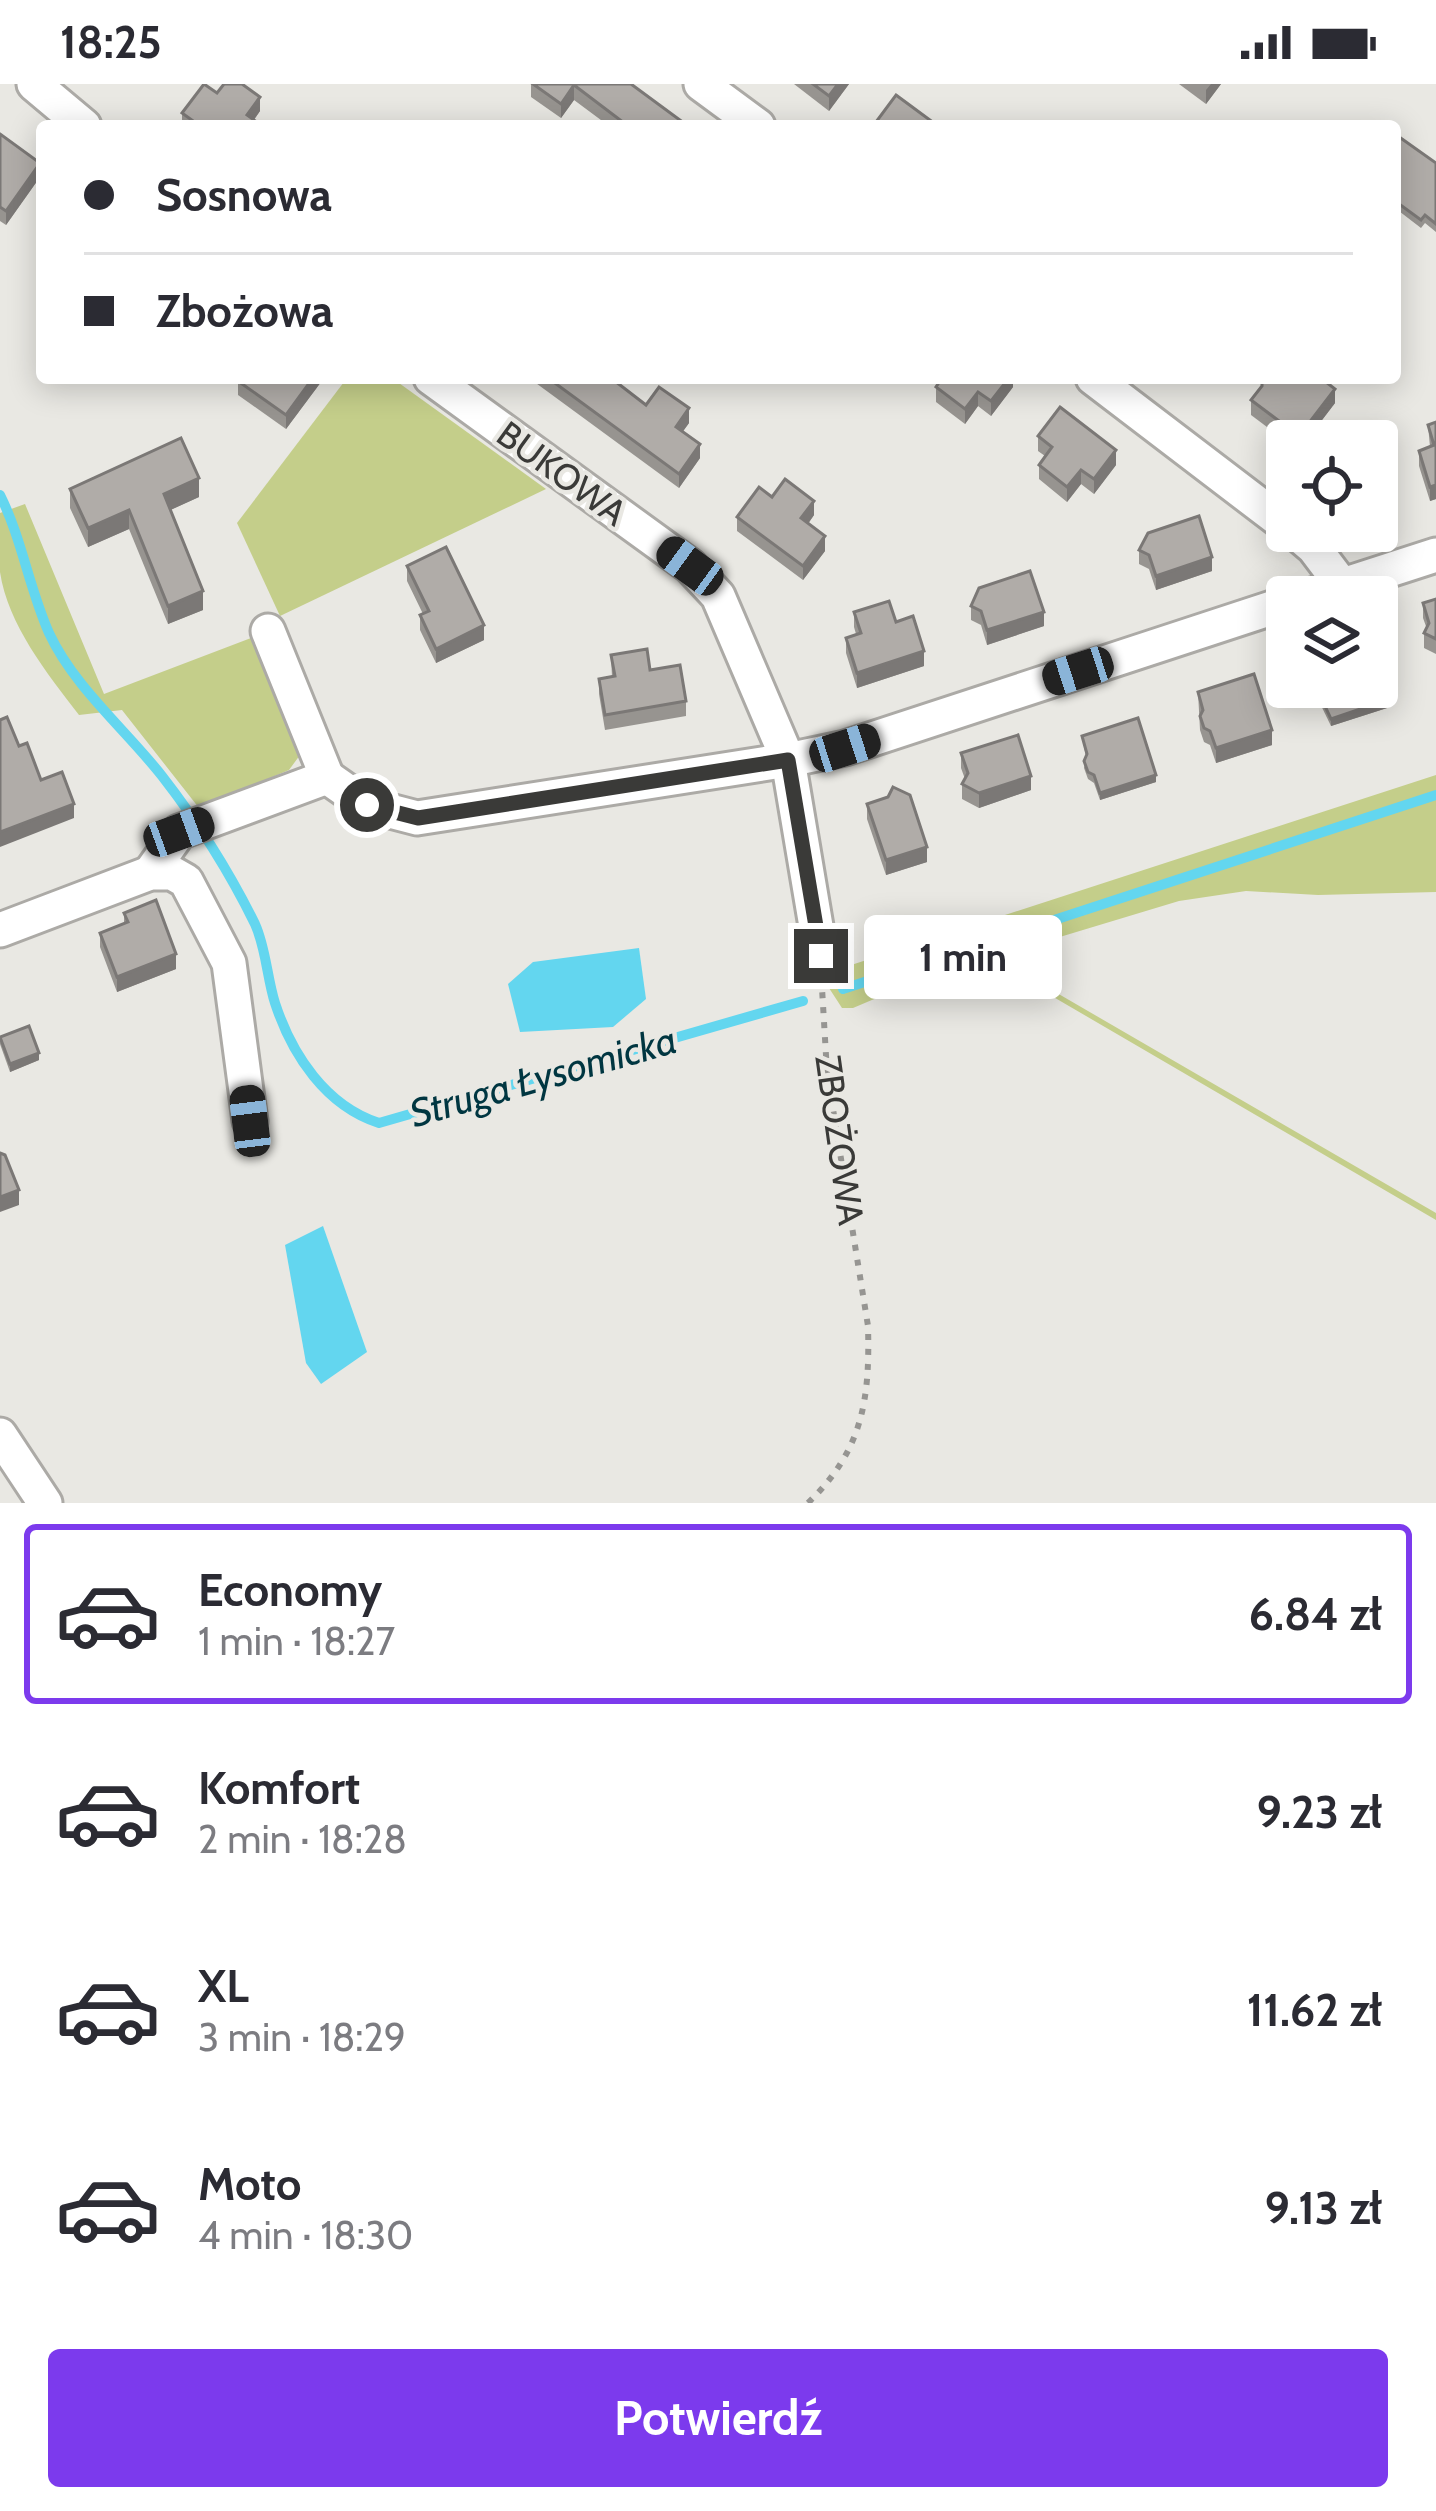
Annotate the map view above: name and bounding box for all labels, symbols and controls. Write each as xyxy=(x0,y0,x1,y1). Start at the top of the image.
text: 18:25 xyxy=(60,15,162,69)
text: Sosnowa xyxy=(156,168,332,222)
text: Zbożowa xyxy=(156,284,334,338)
street label: BUKOWA xyxy=(489,411,635,535)
map controls xyxy=(1266,420,1398,708)
button: locate xyxy=(1266,420,1398,552)
car xyxy=(650,530,730,602)
button: layers xyxy=(1266,576,1398,708)
car xyxy=(1038,643,1118,699)
car xyxy=(805,720,885,776)
route start xyxy=(340,778,394,832)
car xyxy=(139,803,219,861)
callout: 1 min xyxy=(863,914,1061,998)
route end xyxy=(794,929,848,983)
text: 1 min xyxy=(919,933,1007,981)
water label: Struga Łysomicka xyxy=(404,1015,682,1137)
street label: ZBOŻOWA xyxy=(806,1052,874,1228)
car xyxy=(228,1083,272,1159)
icon: car xyxy=(54,1560,162,1668)
text: Economy xyxy=(198,1563,382,1617)
text: 6.84 zł xyxy=(1249,1587,1382,1641)
text: 1 min · 18:27 xyxy=(198,1617,395,1665)
icon: car xyxy=(54,1758,162,1866)
text: Komfort xyxy=(198,1761,360,1815)
text: 9.23 zł xyxy=(1256,1785,1382,1839)
text: 2 min · 18:28 xyxy=(198,1815,407,1863)
icon: car xyxy=(54,1956,162,2064)
text: XL xyxy=(198,1959,249,2013)
text: 11.62 zł xyxy=(1247,1983,1382,2037)
text: 3 min · 18:29 xyxy=(198,2013,406,2061)
icon: car xyxy=(54,2154,162,2262)
text: Moto xyxy=(198,2157,301,2211)
text: 9.13 zł xyxy=(1265,2181,1382,2235)
text: 4 min · 18:30 xyxy=(198,2211,413,2259)
button: Potwierdź xyxy=(48,2349,1388,2487)

